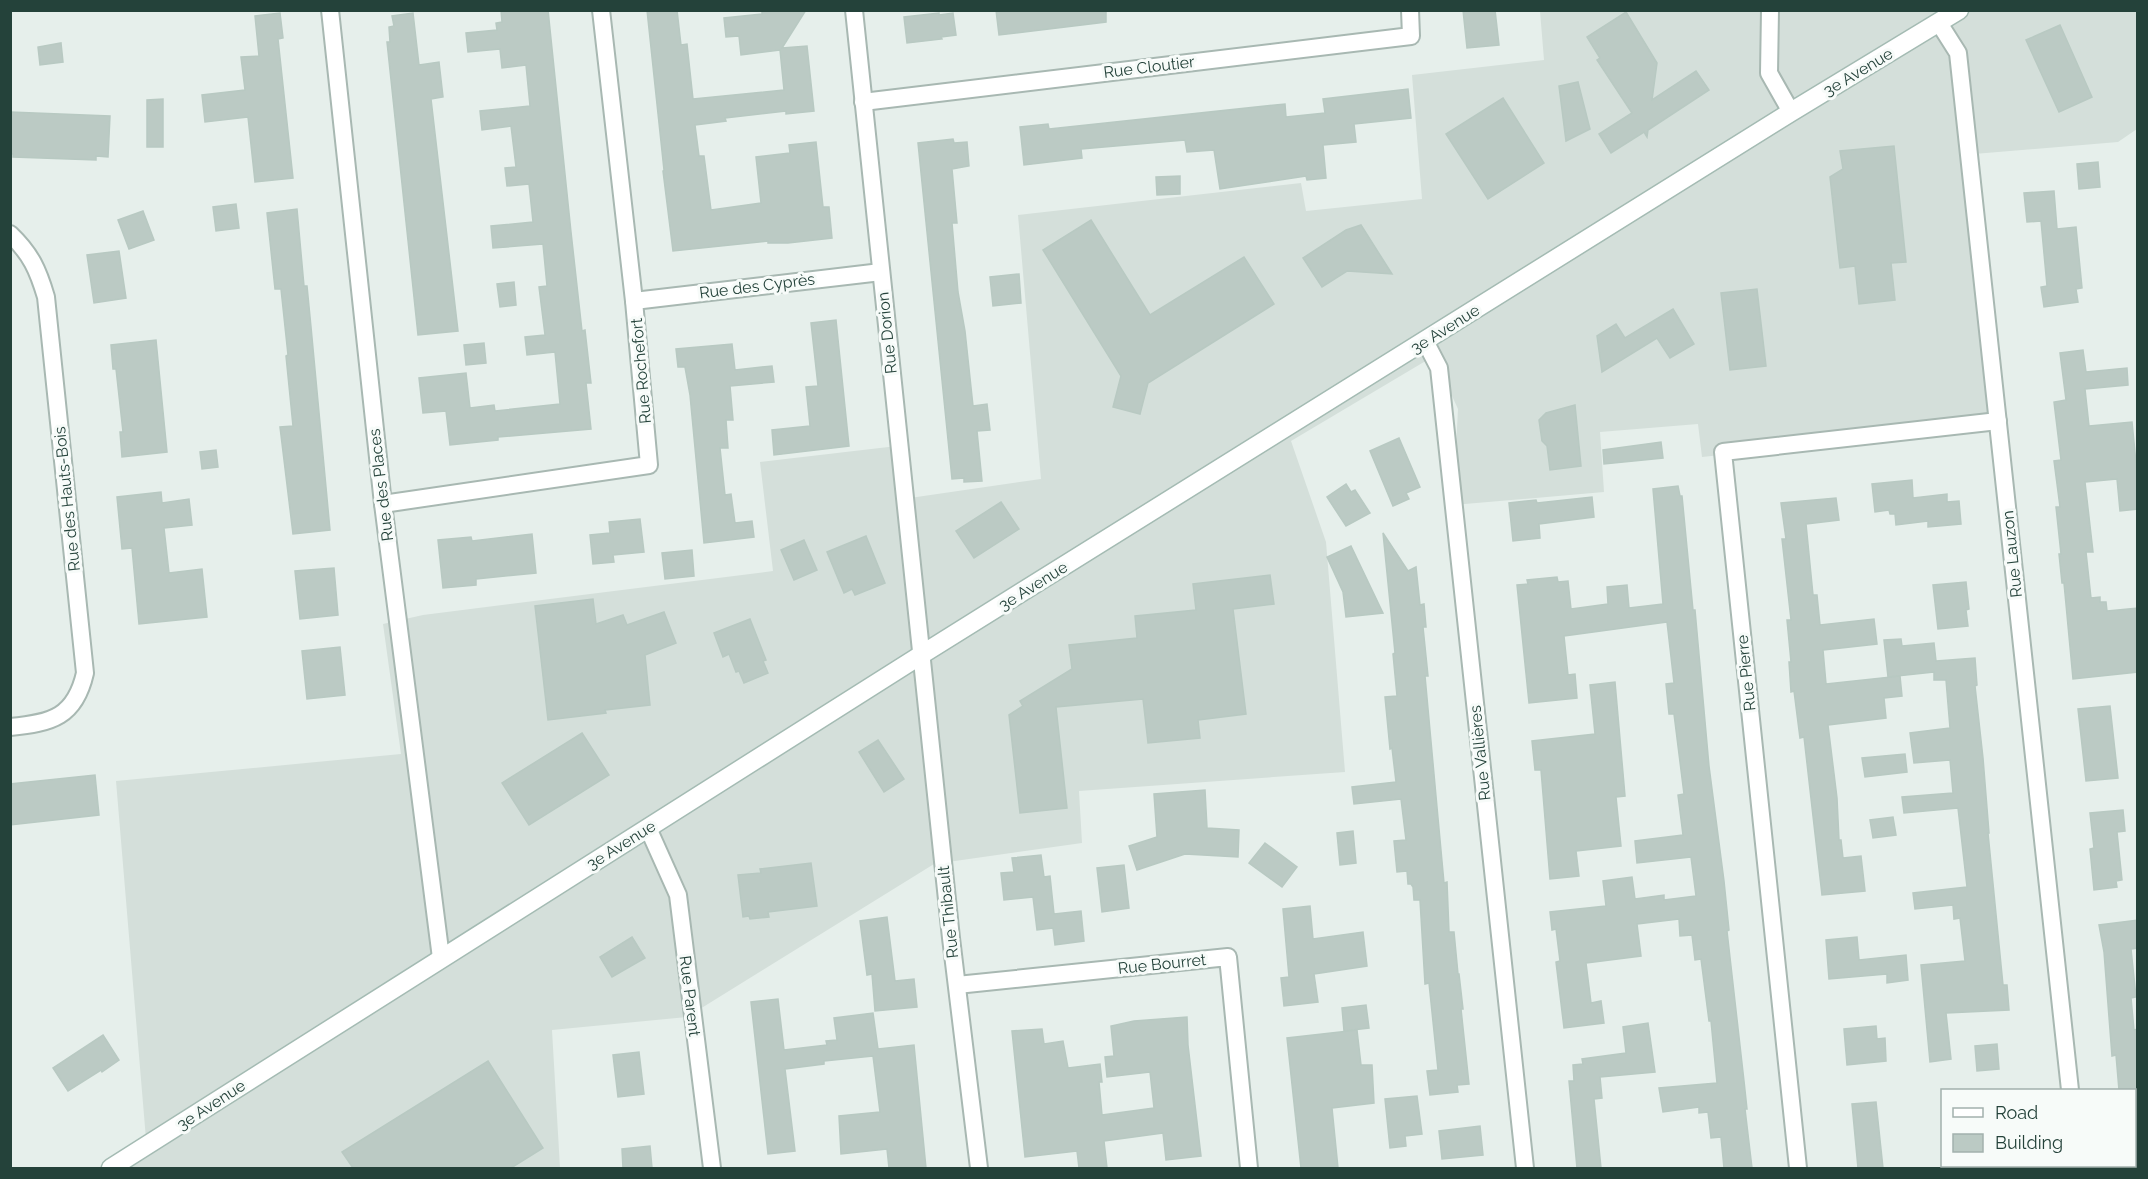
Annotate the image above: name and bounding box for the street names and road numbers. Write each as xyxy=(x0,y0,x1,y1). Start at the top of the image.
street label: 3e Avenue xyxy=(1820,44,1896,100)
street label: Rue Cloutier xyxy=(1102,52,1196,82)
street label: Rue des Cyprès xyxy=(698,269,816,303)
street label: Rue Dorion xyxy=(873,291,901,375)
street label: 3e Avenue xyxy=(1407,300,1483,358)
street label: Rue Rochefort xyxy=(627,317,655,425)
street label: Rue des Hauts-Bois xyxy=(50,425,84,572)
street label: Rue des Places xyxy=(365,427,397,542)
street label: Rue Lauzon xyxy=(1998,510,2026,598)
street label: 3e Avenue xyxy=(995,557,1071,615)
street label: Rue Pierre xyxy=(1733,634,1759,712)
street label: Rue Vallières xyxy=(1466,704,1494,802)
street label: 3e Avenue xyxy=(583,816,659,874)
street label: Rue Thibault xyxy=(934,864,962,959)
street label: Rue Bourret xyxy=(1117,950,1208,978)
street label: Rue Parent xyxy=(676,955,704,1038)
street label: 3e Avenue xyxy=(173,1076,249,1134)

